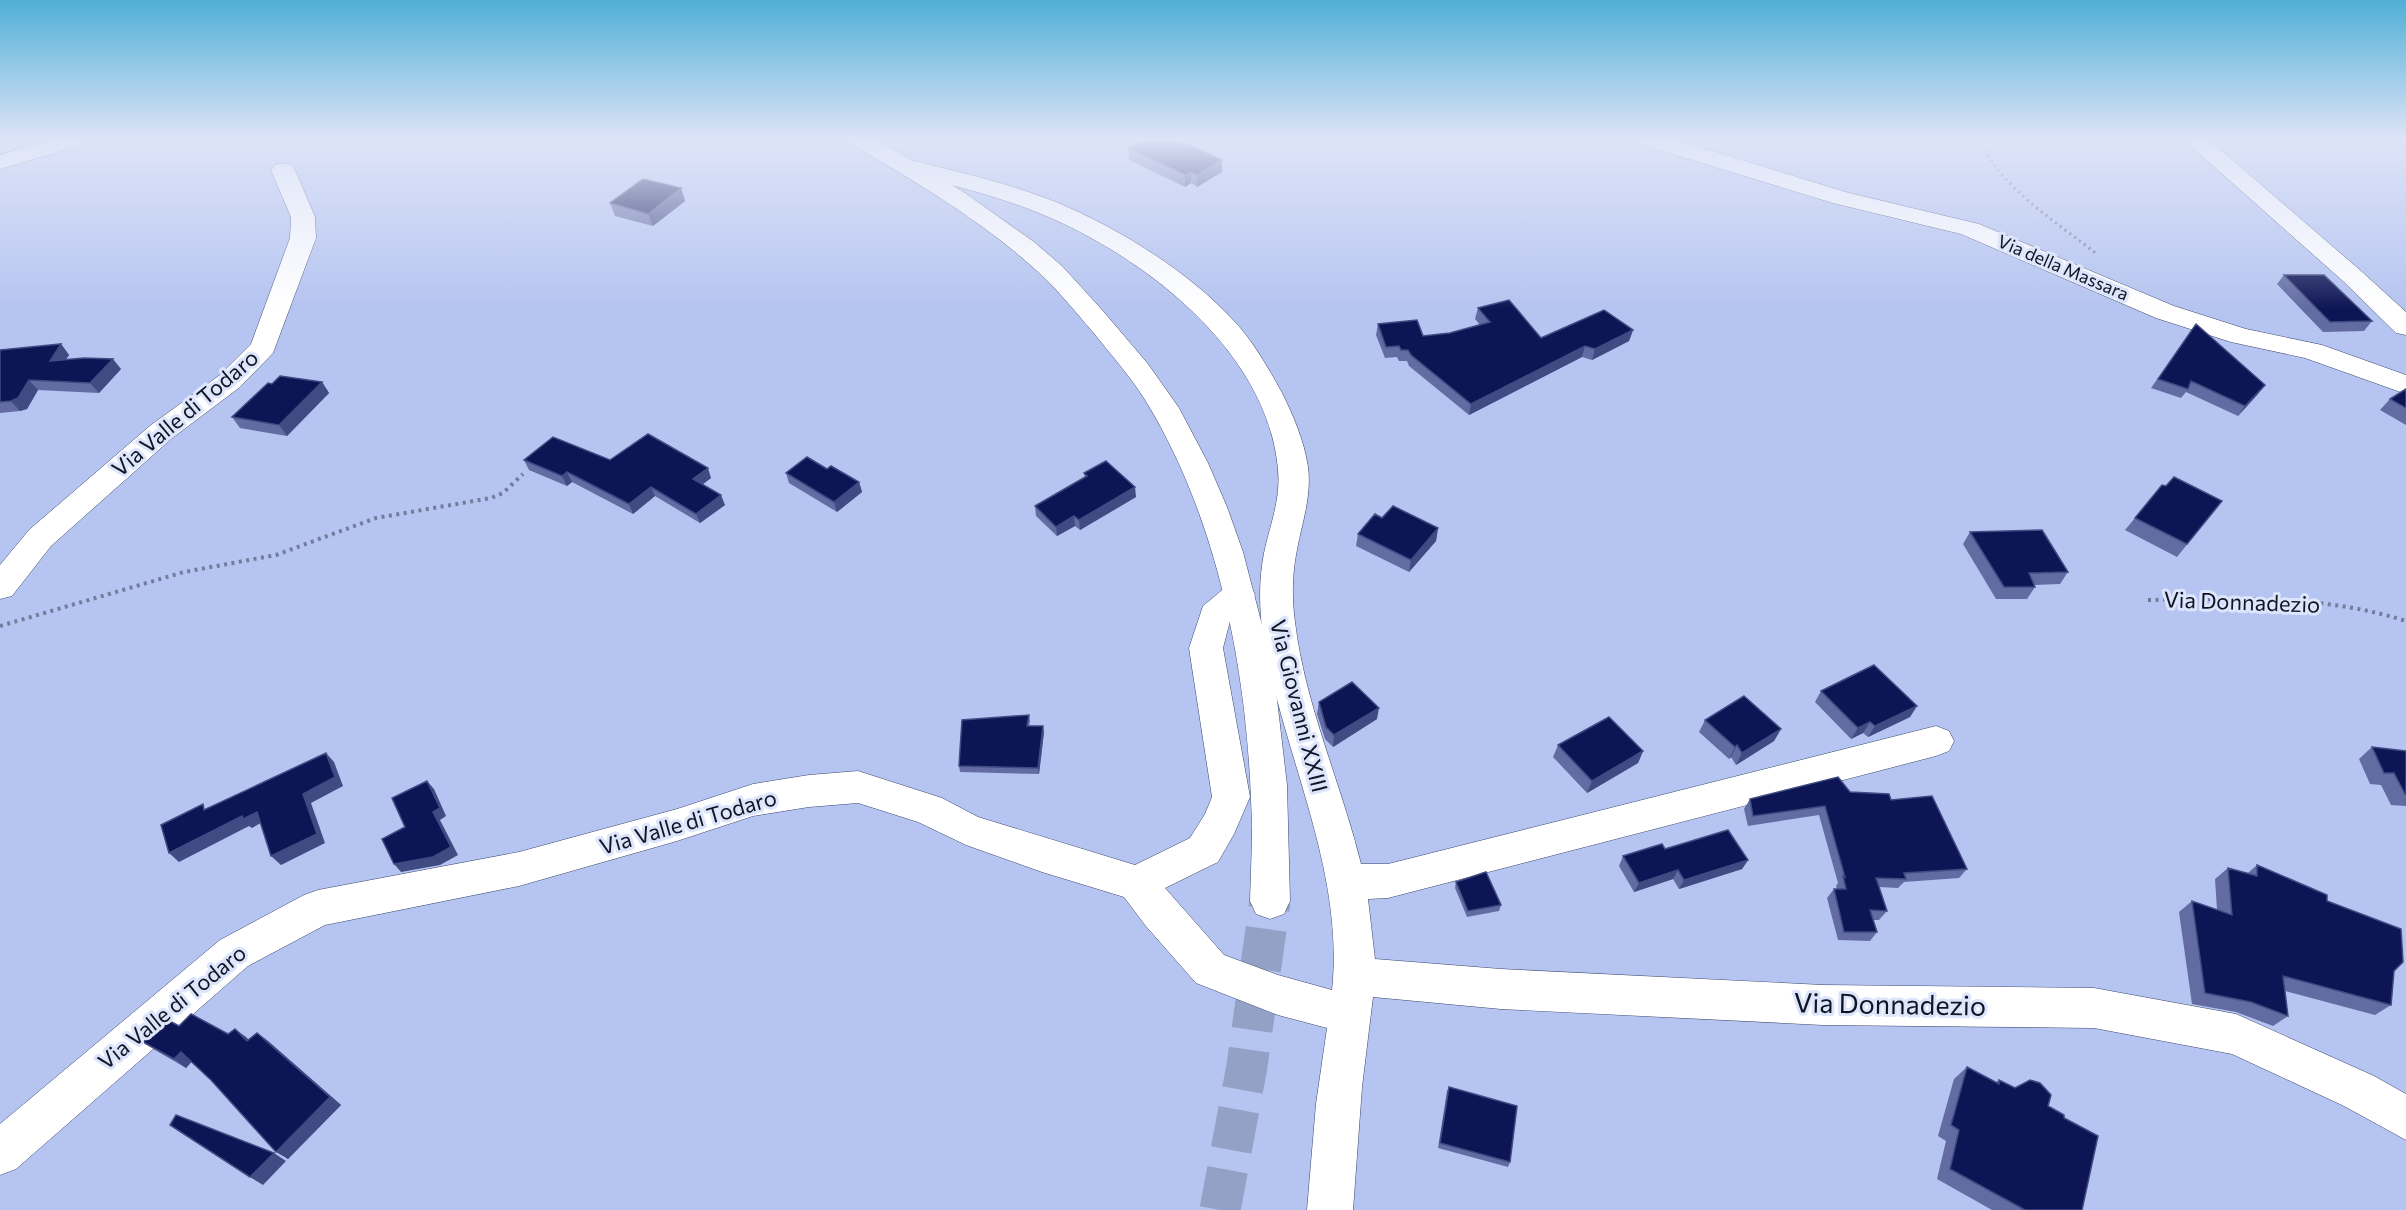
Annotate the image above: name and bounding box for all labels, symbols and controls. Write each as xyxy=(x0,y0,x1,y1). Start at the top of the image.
street label: Via della Massara xyxy=(1994,230,2132,305)
street label: Via Valle di Todaro xyxy=(106,344,263,482)
street label: Via Donnadezio xyxy=(2163,585,2321,618)
street label: Via Giovanni XXIII xyxy=(1265,617,1334,795)
street label: Via Valle di Todaro xyxy=(596,783,779,860)
street label: Via Valle di Todaro xyxy=(92,939,251,1075)
street label: Via Donnadezio xyxy=(1794,985,1986,1022)

